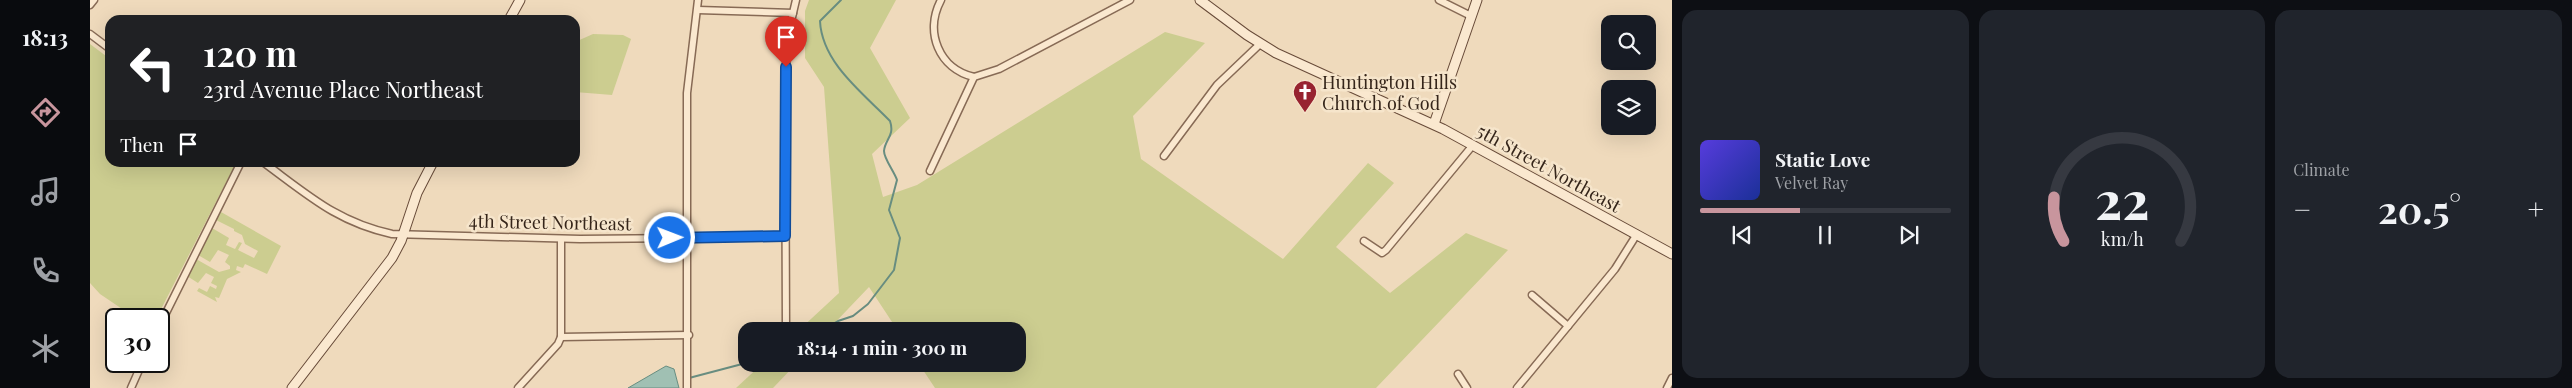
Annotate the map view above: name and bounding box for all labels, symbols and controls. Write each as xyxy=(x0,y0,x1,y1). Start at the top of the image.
map controls xyxy=(1601,15,1656,135)
button: search xyxy=(1601,15,1656,70)
pin xyxy=(765,16,807,67)
text: 18:13 xyxy=(22,22,68,52)
icon: arrive xyxy=(772,23,800,51)
text: 120 m xyxy=(203,29,297,76)
icon: left xyxy=(120,35,185,100)
place label: Huntington Hills Church of God xyxy=(1322,70,1457,115)
text: 23rd Avenue Place Northeast xyxy=(203,74,483,104)
church icon: Huntington Hills Church of God xyxy=(1292,79,1318,113)
button: layers xyxy=(1601,80,1656,135)
icon: directions xyxy=(28,95,63,130)
street label: 5th Street Northeast xyxy=(1473,118,1626,218)
icon: arrive xyxy=(174,130,202,158)
text: Then xyxy=(120,131,164,157)
text: Static Love xyxy=(1775,146,1870,172)
text: Climate xyxy=(2293,159,2350,180)
text: 22 xyxy=(2095,164,2149,233)
text: Velvet Ray xyxy=(1775,172,1848,193)
icon: music xyxy=(28,174,63,209)
text: 20.5° xyxy=(2378,183,2461,234)
text: − xyxy=(2293,190,2311,227)
text: + xyxy=(2528,190,2544,227)
street label: 4th Street Northeast xyxy=(469,209,632,235)
position arrow xyxy=(643,211,695,263)
icon: previous xyxy=(1728,221,1756,249)
icon: pause xyxy=(1811,221,1839,249)
icon: next xyxy=(1895,221,1923,249)
text: km/h xyxy=(2101,227,2144,250)
icon: phone xyxy=(28,253,63,288)
speed limit sign: 30 xyxy=(105,308,170,373)
icon: climate xyxy=(28,331,63,366)
text: 18:14 · 1 min · 300 m xyxy=(797,334,967,360)

